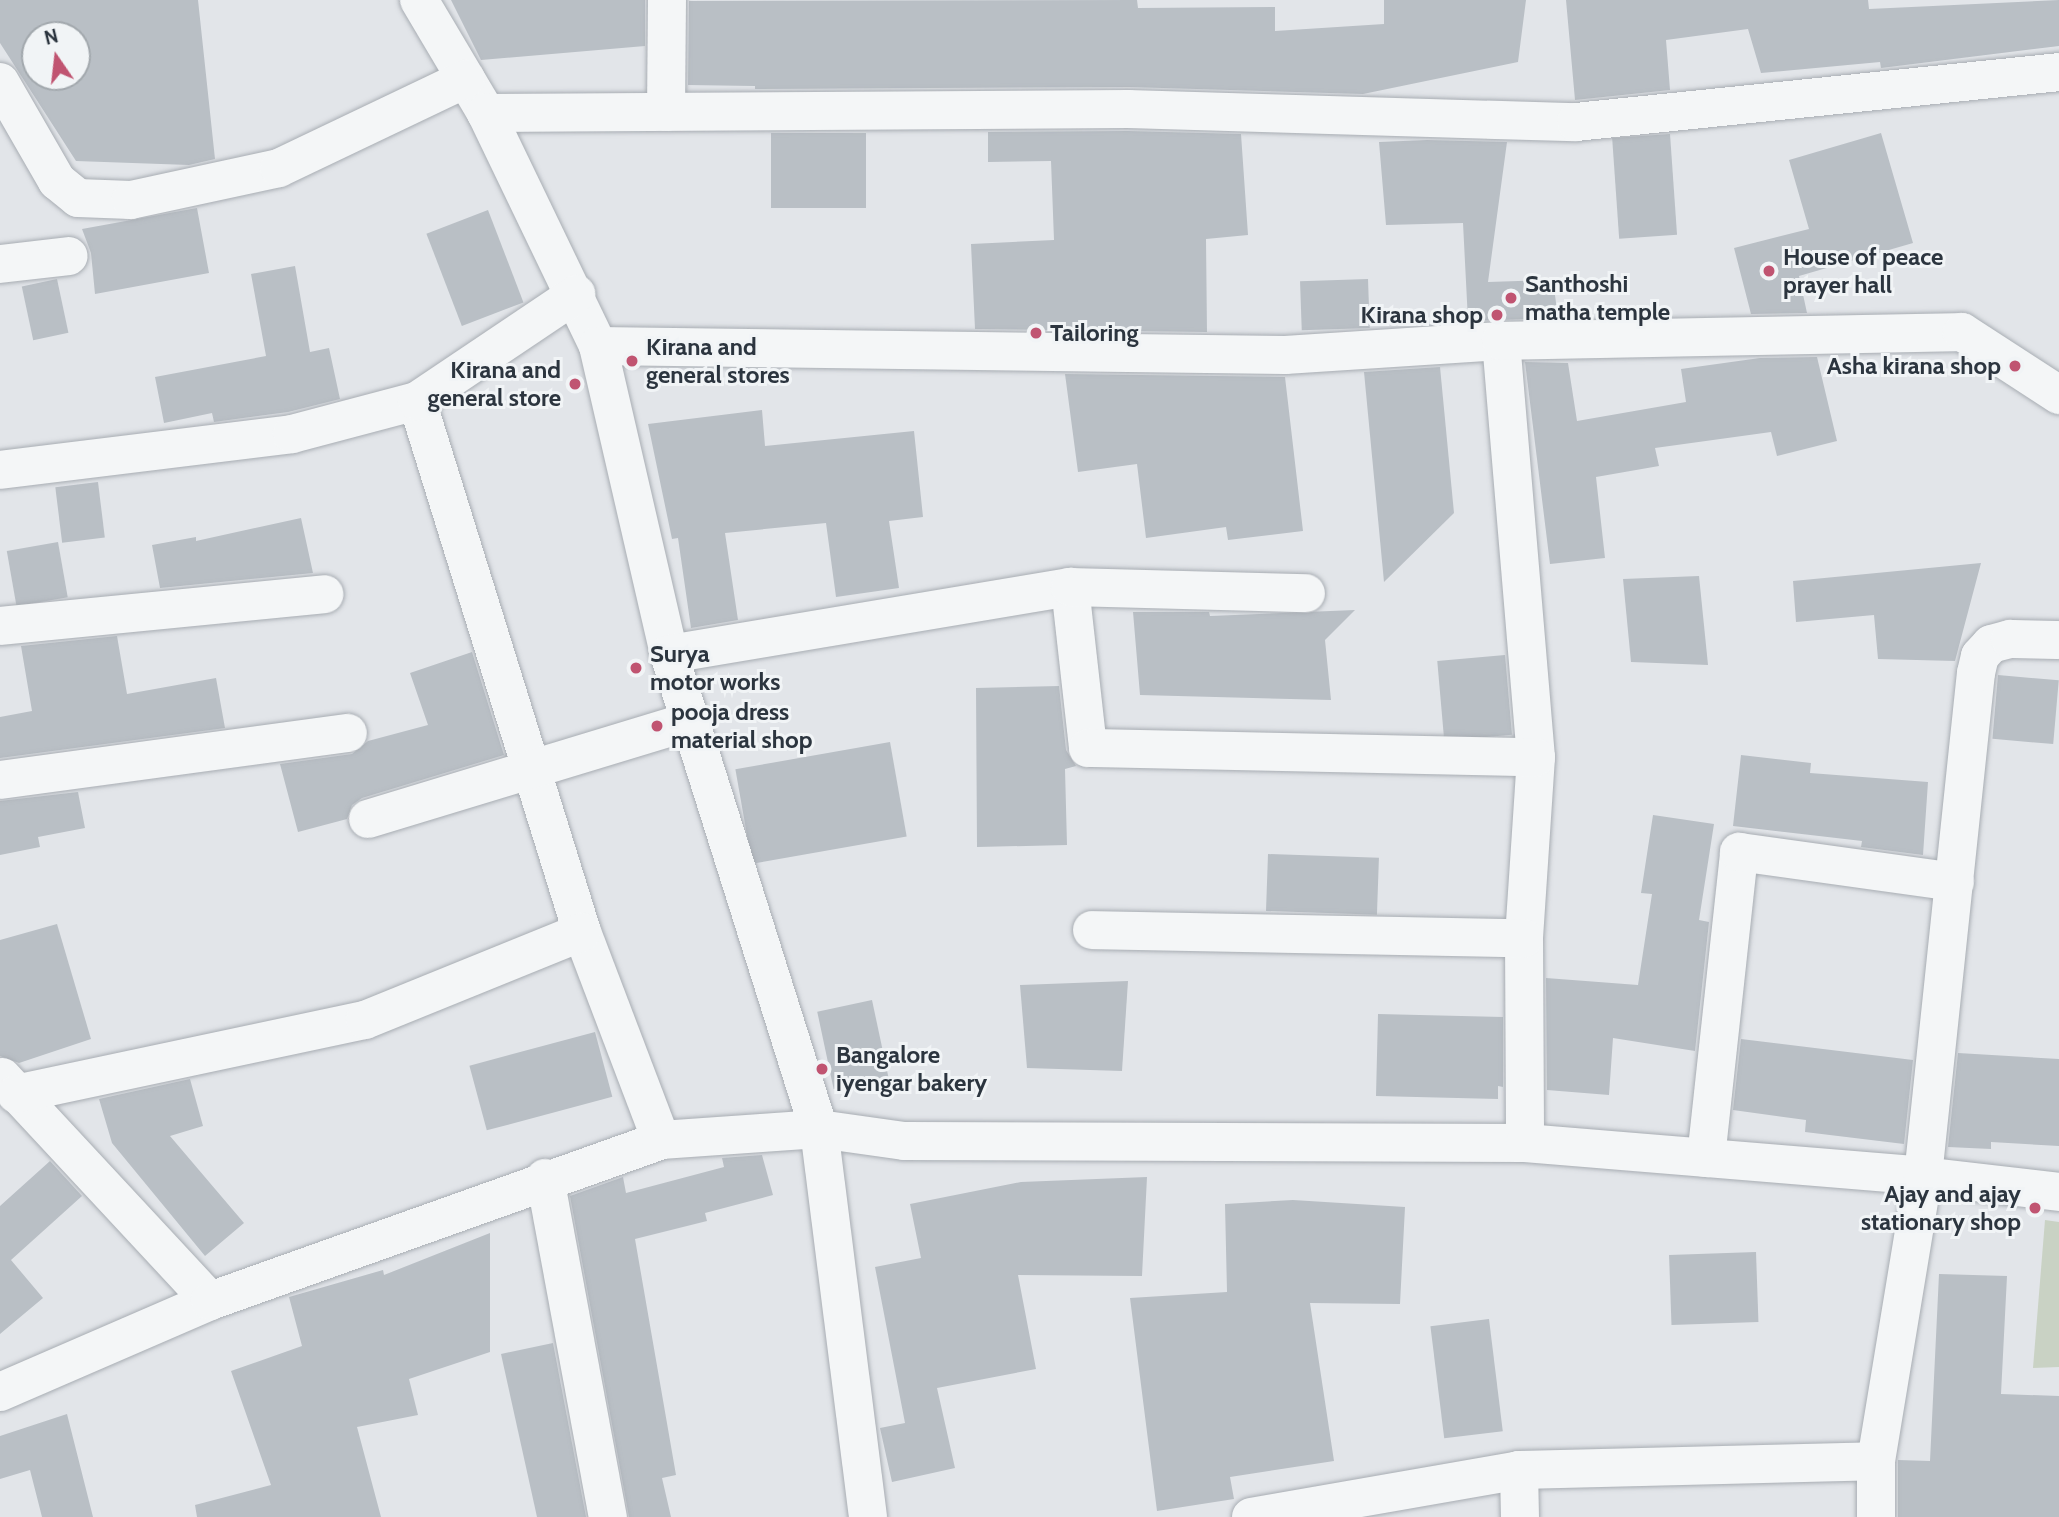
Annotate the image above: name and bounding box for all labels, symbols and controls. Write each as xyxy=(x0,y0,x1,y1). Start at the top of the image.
north arrow xyxy=(21,21,91,91)
text: N xyxy=(42,24,61,50)
place label: House of peace prayer hall xyxy=(1783,243,1943,299)
marker: House of peace prayer hall xyxy=(1761,263,1777,279)
place label: Santhoshi matha temple xyxy=(1525,270,1670,326)
marker: Santhoshi matha temple xyxy=(1503,290,1519,306)
place label: Kirana shop xyxy=(1360,301,1483,329)
marker: Kirana shop xyxy=(1489,307,1505,323)
place label: Tailoring xyxy=(1050,319,1139,347)
marker: Tailoring xyxy=(1028,325,1044,341)
place label: Kirana and general stores xyxy=(646,333,790,389)
place label: Asha kirana shop xyxy=(1827,352,2001,380)
marker: Kirana and general stores xyxy=(624,353,640,369)
place label: Kirana and general store xyxy=(428,356,561,412)
marker: Asha kirana shop xyxy=(2007,358,2023,374)
marker: Kirana and general store xyxy=(567,376,583,392)
place label: Surya motor works xyxy=(650,640,780,696)
marker: Surya motor works xyxy=(628,660,644,676)
place label: pooja dress material shop xyxy=(671,698,812,754)
marker: pooja dress material shop xyxy=(649,718,665,734)
place label: Bangalore iyengar bakery xyxy=(836,1041,987,1097)
marker: Bangalore iyengar bakery xyxy=(814,1061,830,1077)
place label: Ajay and ajay stationary shop xyxy=(1861,1180,2021,1236)
marker: Ajay and ajay stationary shop xyxy=(2027,1200,2043,1216)

